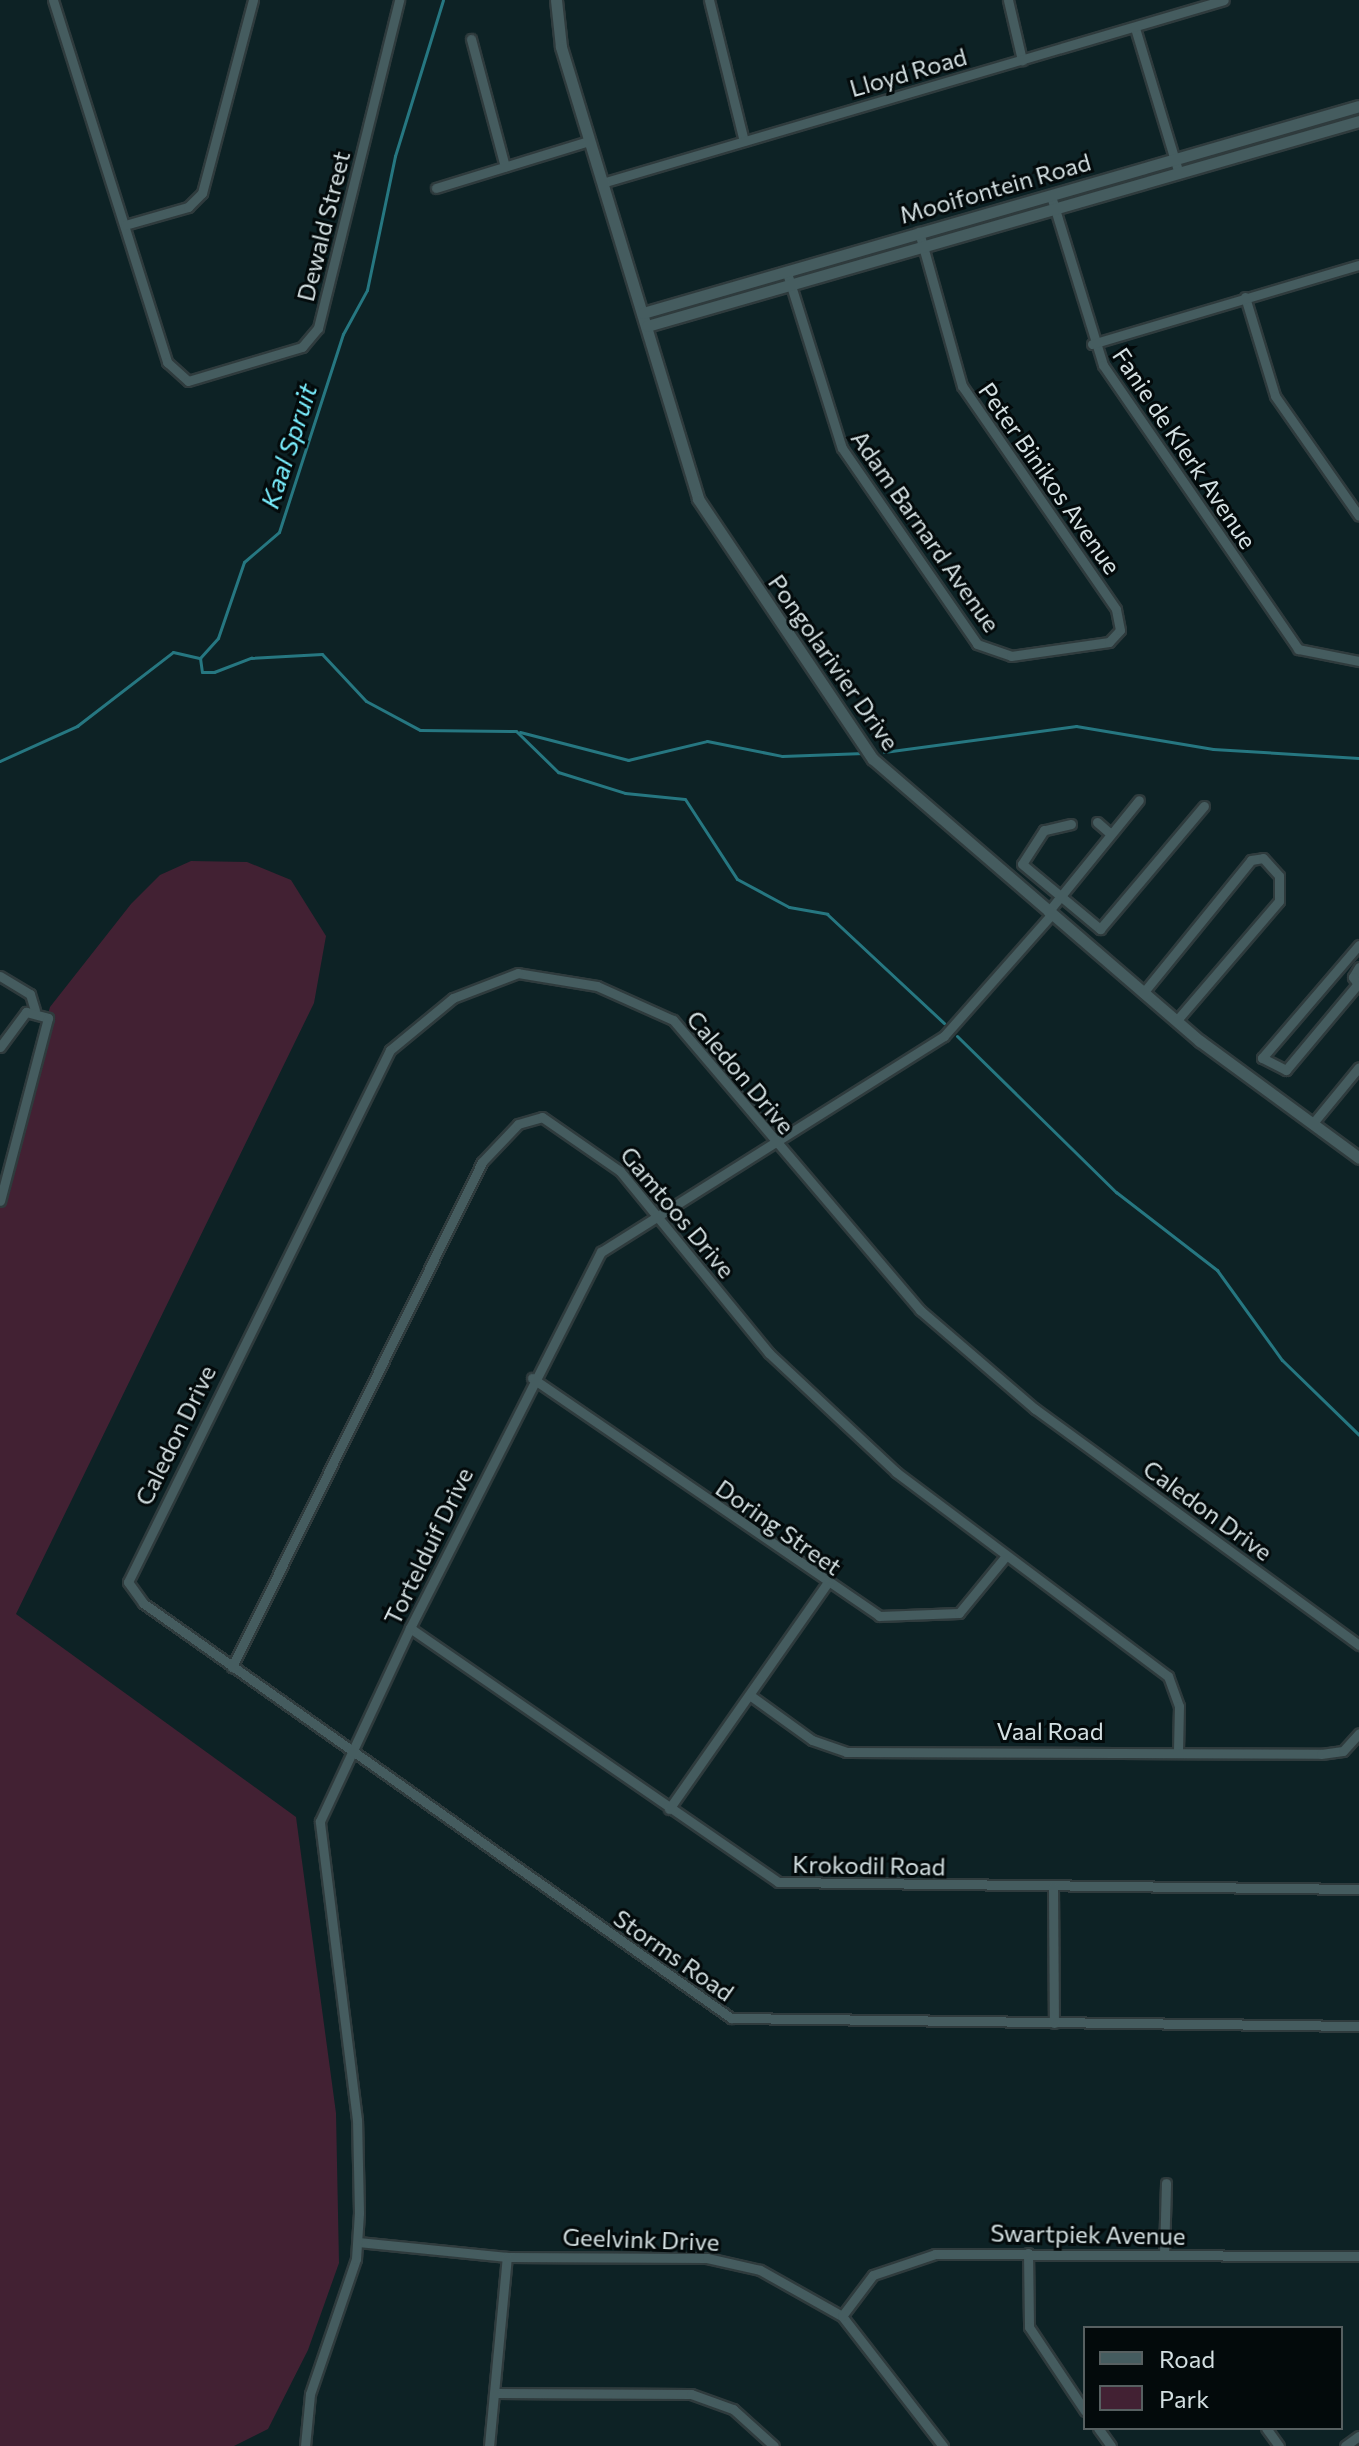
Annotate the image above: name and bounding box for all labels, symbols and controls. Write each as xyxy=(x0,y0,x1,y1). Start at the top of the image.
street label: Lloyd Road xyxy=(846,42,970,102)
street label: Mooifontein Road xyxy=(896,147,1094,229)
street label: Dewald Street xyxy=(290,148,356,304)
street label: Fanie de Klerk Avenue xyxy=(1107,342,1263,554)
street label: Peter Binikos Avenue xyxy=(973,377,1127,579)
water label: Kaal Spruit xyxy=(253,380,323,512)
street label: Adam Barnard Avenue xyxy=(846,425,1006,637)
street label: Pongolarivier Drive xyxy=(763,569,905,755)
street label: Caledon Drive xyxy=(681,1004,801,1140)
street label: Gamtoos Drive xyxy=(615,1140,741,1284)
street label: Caledon Drive xyxy=(129,1360,221,1510)
street label: Caledon Drive xyxy=(1138,1454,1278,1566)
street label: Tortelduif Drive xyxy=(377,1463,479,1629)
street label: Doring Street xyxy=(711,1473,847,1581)
street label: Vaal Road xyxy=(996,1717,1104,1745)
street label: Krokodil Road xyxy=(792,1849,946,1881)
street label: Storms Road xyxy=(608,1903,740,2007)
street label: Swartpiek Avenue xyxy=(990,2218,1186,2250)
street label: Geelvink Drive xyxy=(562,2222,720,2256)
legend xyxy=(1083,2326,1343,2430)
text: Road xyxy=(1159,2344,1215,2373)
text: Park xyxy=(1159,2384,1209,2413)

